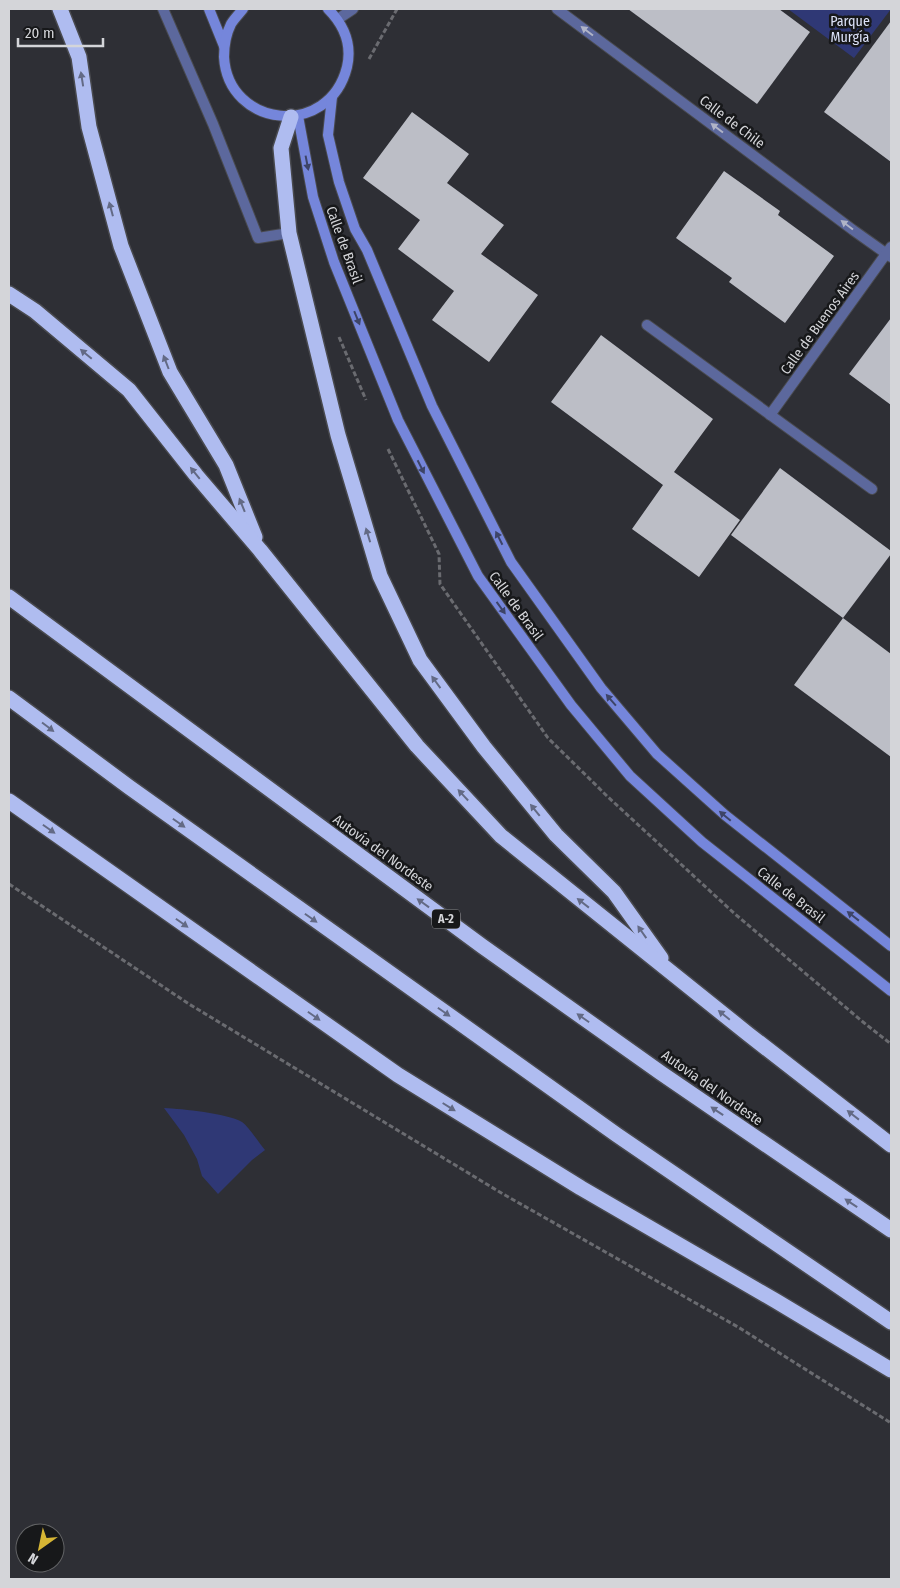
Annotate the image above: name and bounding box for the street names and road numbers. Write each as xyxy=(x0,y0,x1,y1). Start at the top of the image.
street label: Calle de Chile xyxy=(696,92,768,152)
street label: Calle de Brasil xyxy=(322,204,366,286)
street label: Calle de Buenos Aires xyxy=(777,268,863,378)
street label: Calle de Brasil xyxy=(485,568,547,644)
street label: Autovía del Nordeste xyxy=(330,811,436,895)
street label: Calle de Brasil xyxy=(754,863,828,927)
road number: A-2 xyxy=(432,910,460,929)
street label: Autovía del Nordeste xyxy=(658,1047,766,1129)

